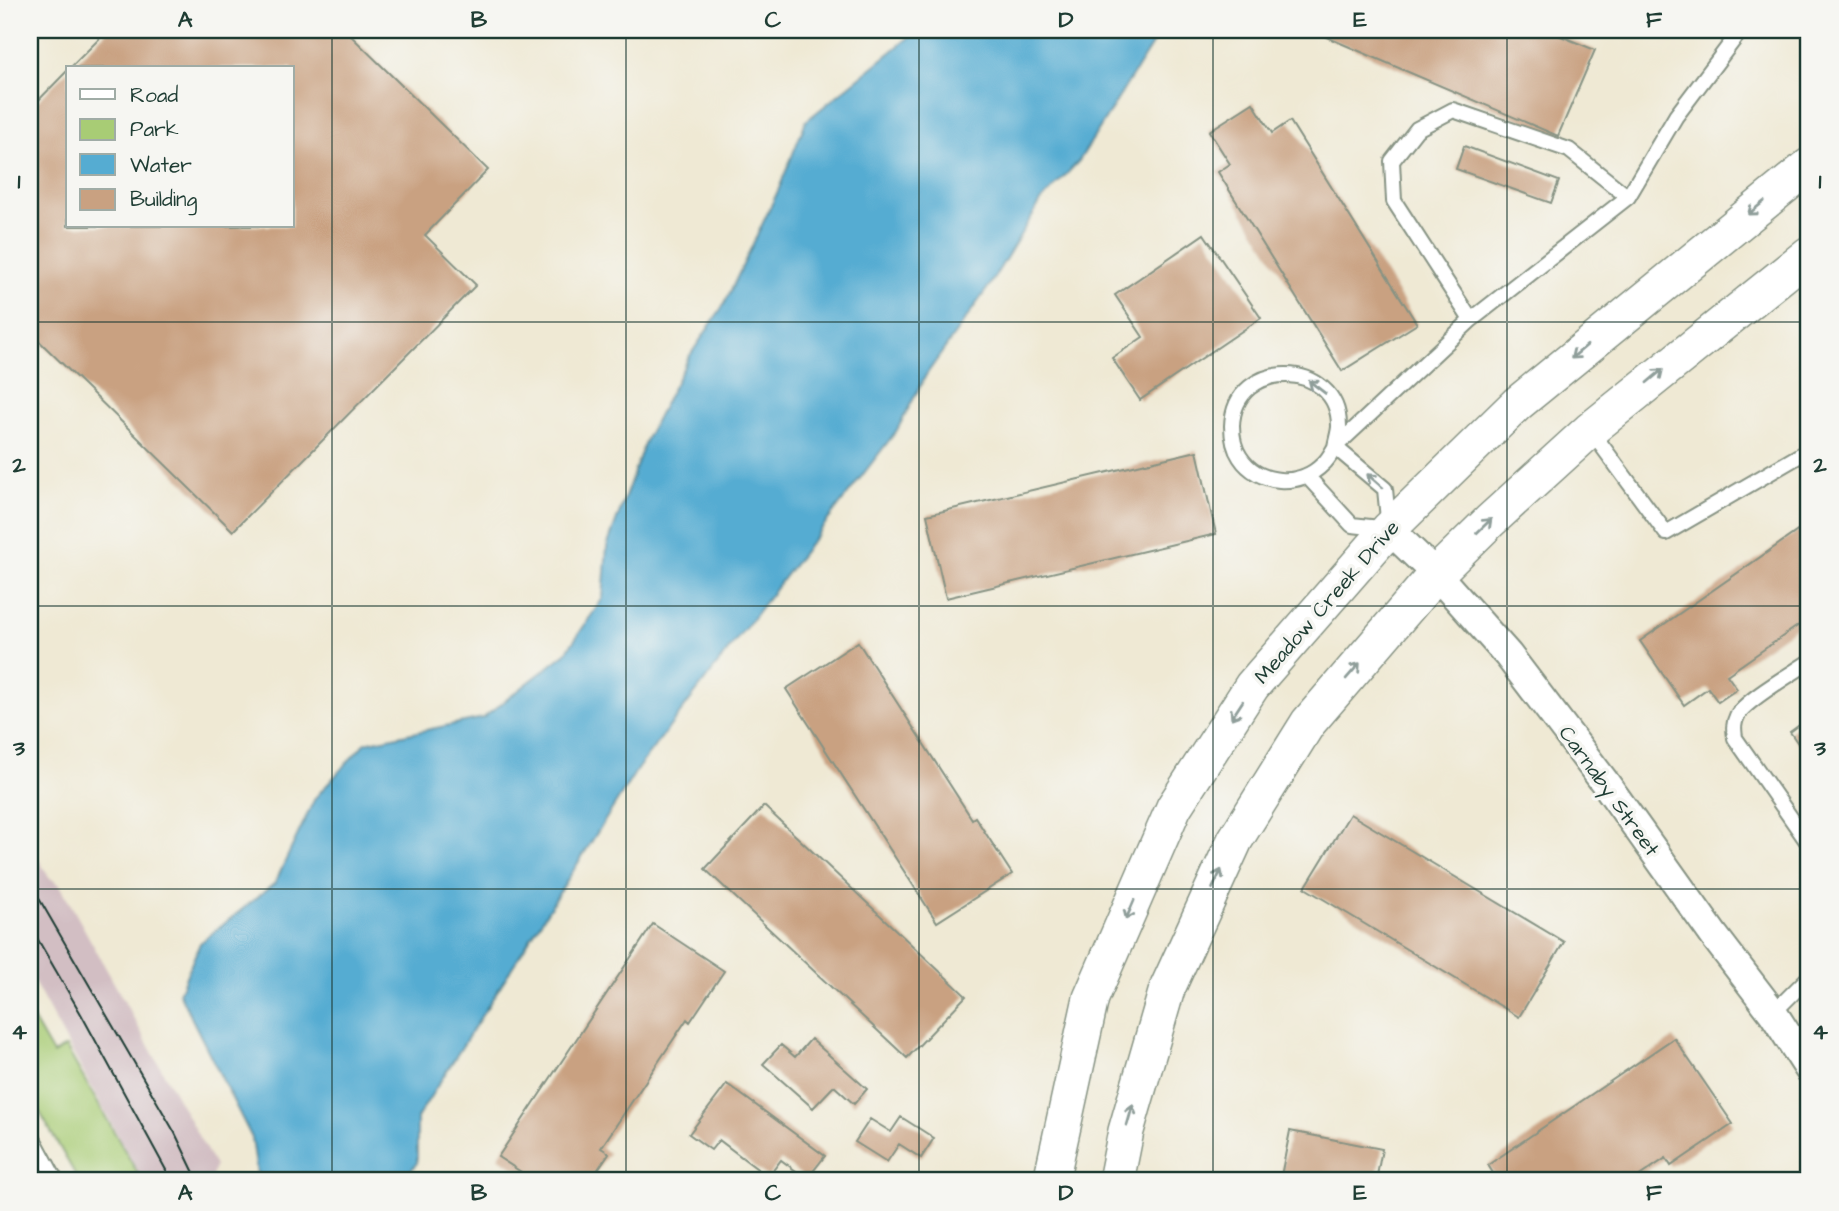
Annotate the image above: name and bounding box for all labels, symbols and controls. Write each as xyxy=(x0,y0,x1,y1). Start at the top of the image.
text: A xyxy=(178,4,193,36)
text: B xyxy=(471,4,488,36)
text: C xyxy=(765,4,782,36)
text: D xyxy=(1059,4,1074,36)
text: E xyxy=(1353,4,1367,36)
text: F xyxy=(1646,4,1663,36)
legend xyxy=(66,66,294,228)
text: Road xyxy=(130,81,178,110)
text: Park xyxy=(130,115,179,144)
text: Water xyxy=(130,151,192,180)
text: 1 xyxy=(18,165,21,197)
text: 1 xyxy=(1819,165,1822,197)
text: Building xyxy=(130,185,198,216)
one-way arrow xyxy=(1748,201,1766,216)
one-way arrow xyxy=(1571,344,1589,360)
one-way arrow xyxy=(1645,368,1663,384)
one-way arrow xyxy=(1309,379,1327,394)
text: 2 xyxy=(11,449,26,481)
text: 2 xyxy=(1812,449,1827,481)
one-way arrow xyxy=(1367,473,1385,489)
street label: Meadow Creek Drive xyxy=(1248,514,1406,690)
one-way arrow xyxy=(1476,518,1493,535)
one-way arrow xyxy=(1345,662,1361,680)
one-way arrow xyxy=(1229,700,1244,719)
street label: Carnaby Street xyxy=(1550,720,1667,864)
text: 3 xyxy=(12,732,25,764)
text: 3 xyxy=(1813,732,1826,764)
one-way arrow xyxy=(1211,868,1224,890)
one-way arrow xyxy=(1122,898,1135,920)
text: 4 xyxy=(11,1016,27,1048)
text: 4 xyxy=(1812,1016,1828,1048)
one-way arrow xyxy=(1125,1104,1138,1126)
text: A xyxy=(178,1177,193,1209)
text: B xyxy=(471,1177,488,1209)
text: C xyxy=(765,1177,782,1209)
text: D xyxy=(1059,1177,1074,1209)
text: E xyxy=(1353,1177,1367,1209)
text: F xyxy=(1646,1177,1663,1209)

